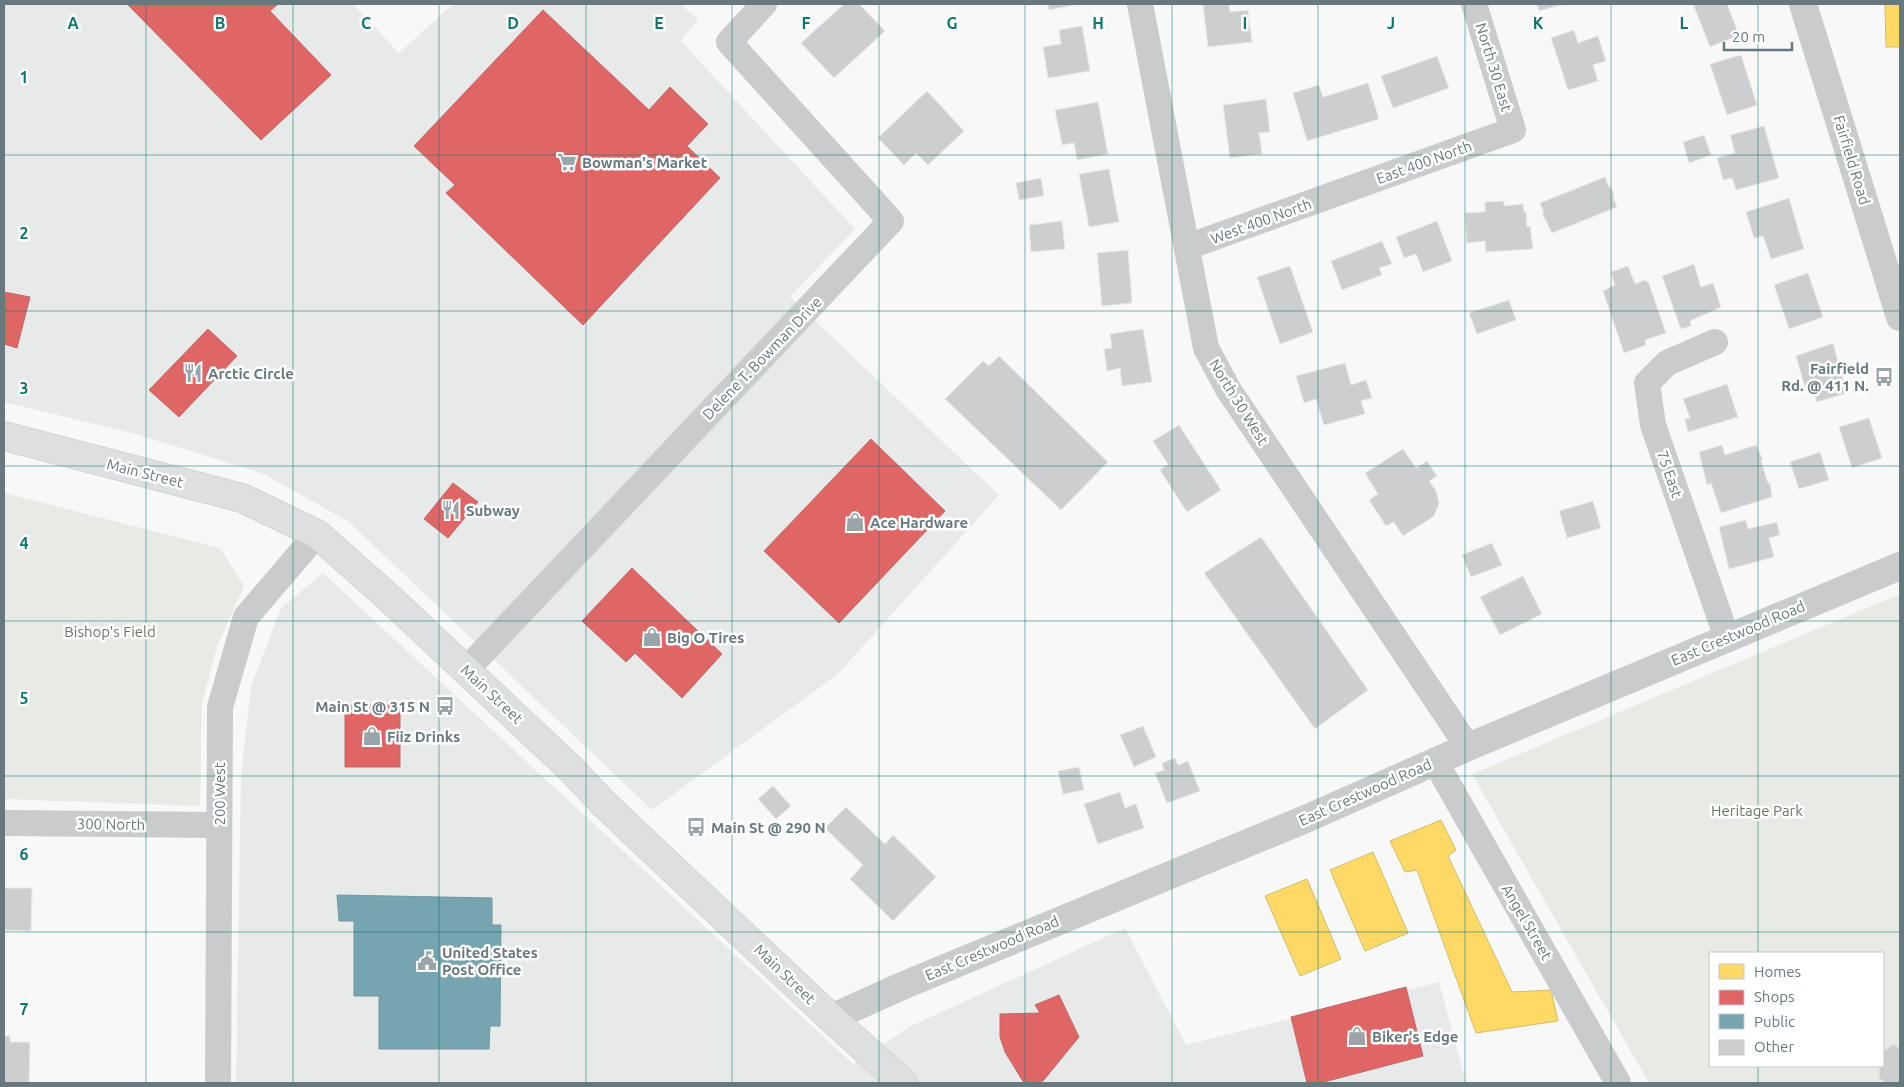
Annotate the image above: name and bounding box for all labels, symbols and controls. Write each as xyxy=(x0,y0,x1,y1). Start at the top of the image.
text: A xyxy=(67,14,79,32)
text: B xyxy=(215,14,225,32)
text: C xyxy=(361,14,371,32)
text: D xyxy=(507,14,519,32)
text: E xyxy=(654,14,664,32)
text: F xyxy=(802,14,811,32)
text: G xyxy=(946,14,958,32)
text: H xyxy=(1092,14,1104,32)
text: I xyxy=(1243,14,1247,32)
text: J xyxy=(1387,14,1395,32)
text: K xyxy=(1533,14,1544,32)
text: L xyxy=(1680,14,1689,32)
scale bar xyxy=(1724,20,1792,52)
street label: North 30 East xyxy=(1472,21,1516,114)
text: 20 m xyxy=(1732,28,1765,45)
text: 1 xyxy=(19,68,29,86)
street label: Fairfield Road xyxy=(1830,113,1874,207)
street label: East 400 North xyxy=(1374,137,1474,187)
supermarket icon: Bowman's Market xyxy=(556,151,578,173)
place label: Bowman's Market xyxy=(582,154,708,171)
street label: West 400 North xyxy=(1208,195,1314,247)
text: 2 xyxy=(19,224,29,242)
street label: Delene T. Bowman Drive xyxy=(699,293,825,423)
street label: North 30 West xyxy=(1206,356,1272,448)
place label: Fairfield Rd. @ 411 N. xyxy=(1781,360,1869,394)
restaurant icon: Arctic Circle xyxy=(182,362,204,384)
place label: Arctic Circle xyxy=(208,365,294,382)
bus stop icon: Fairfield Rd. @ 411 N. xyxy=(1873,366,1895,388)
text: 3 xyxy=(19,379,29,397)
street label: 75 East xyxy=(1654,448,1686,500)
street label: Main Street xyxy=(105,455,185,491)
restaurant icon: Subway xyxy=(440,499,462,521)
place label: Subway xyxy=(466,502,520,519)
shop icon: Ace Hardware xyxy=(844,511,866,533)
place label: Ace Hardware xyxy=(870,514,968,531)
text: 4 xyxy=(19,534,29,552)
street label: East Crestwood Road xyxy=(1669,597,1807,669)
park label: Bishop's Field xyxy=(64,623,156,640)
shop icon: Big O Tires xyxy=(641,626,663,648)
place label: Big O Tires xyxy=(667,629,744,646)
street label: Main Street xyxy=(458,661,526,727)
text: 5 xyxy=(19,689,29,707)
bus stop icon: Main St @ 315 N xyxy=(434,695,456,717)
place label: Main St @ 315 N xyxy=(315,698,430,715)
shop icon: Fiiz Drinks xyxy=(361,725,383,747)
place label: Fiiz Drinks xyxy=(387,728,460,745)
street label: East Crestwood Road xyxy=(1296,755,1434,829)
street label: 200 West xyxy=(211,762,228,826)
park label: Heritage Park xyxy=(1711,802,1803,819)
street label: 300 North xyxy=(77,815,145,833)
bus stop icon: Main St @ 290 N xyxy=(685,816,707,838)
place label: Main St @ 290 N xyxy=(711,819,826,836)
text: 6 xyxy=(19,845,29,863)
street label: Angel Street xyxy=(1499,881,1556,963)
street label: East Crestwood Road xyxy=(923,912,1061,984)
street label: Main Street xyxy=(751,941,819,1007)
place label: United States Post Office xyxy=(442,944,538,978)
public building icon: United States Post Office xyxy=(416,950,438,972)
legend xyxy=(1709,952,1884,1067)
text: Homes xyxy=(1754,963,1801,980)
text: Shops xyxy=(1754,988,1795,1005)
text: 7 xyxy=(19,1000,29,1018)
text: Public xyxy=(1754,1013,1795,1030)
shop icon: Biker's Edge xyxy=(1346,1025,1368,1047)
place label: Biker's Edge xyxy=(1372,1028,1458,1045)
text: Other xyxy=(1754,1038,1794,1055)

